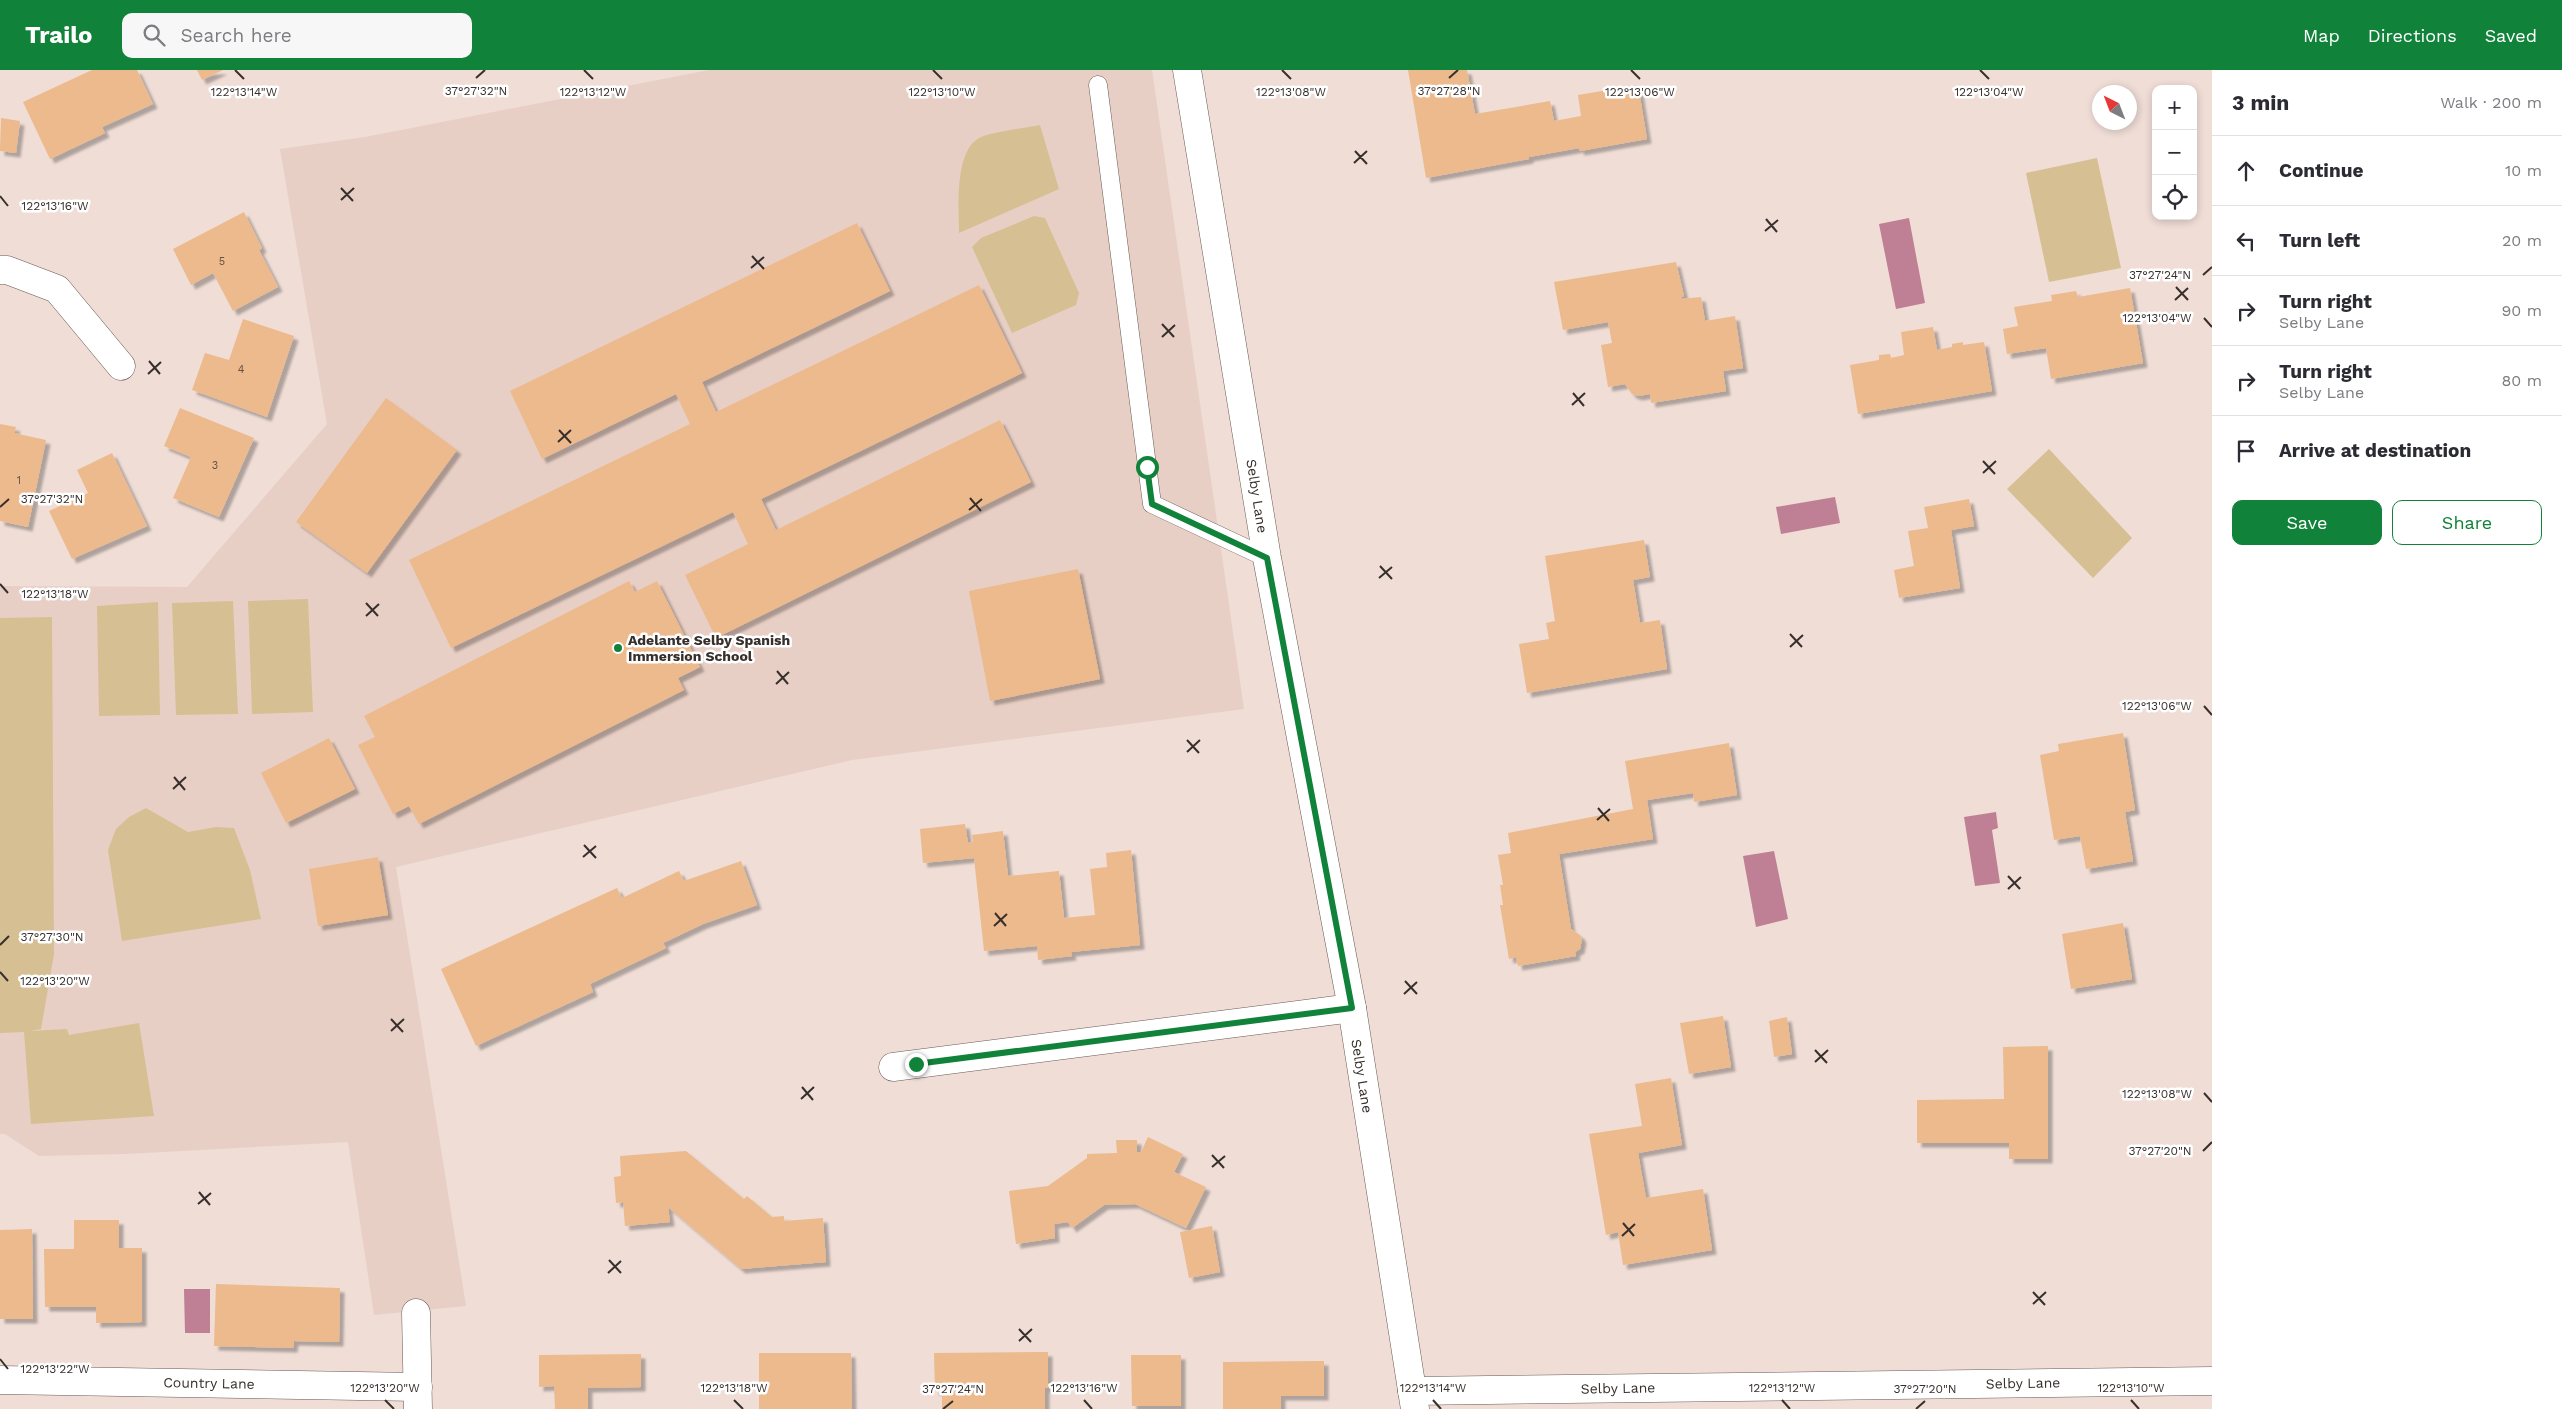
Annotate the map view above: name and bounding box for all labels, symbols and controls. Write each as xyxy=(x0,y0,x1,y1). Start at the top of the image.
search box xyxy=(122,13,472,58)
text: Trailo xyxy=(25,21,92,49)
icon: search xyxy=(140,21,168,49)
text: Search here xyxy=(180,24,292,47)
text: Map xyxy=(2303,25,2340,46)
text: Directions xyxy=(2368,25,2457,46)
text: Saved xyxy=(2485,25,2537,46)
text: 37°27'32"N xyxy=(445,84,507,98)
text: 37°27'28"N xyxy=(1417,84,1481,98)
text: 122°13'14"W xyxy=(211,85,278,99)
text: 122°13'12"W xyxy=(560,85,627,99)
text: 122°13'10"W xyxy=(908,85,976,99)
text: 122°13'08"W xyxy=(1256,85,1326,99)
text: 122°13'06"W xyxy=(1605,85,1675,99)
text: 122°13'04"W xyxy=(1954,85,2024,99)
north arrow xyxy=(2092,85,2137,130)
map controls xyxy=(2152,85,2197,220)
button: + xyxy=(2152,85,2197,130)
text: 3 min xyxy=(2232,90,2289,115)
text: Walk · 200 m xyxy=(2440,93,2542,112)
button: − xyxy=(2152,130,2197,175)
icon: ahead xyxy=(2232,157,2260,185)
text: Continue xyxy=(2279,159,2363,182)
text: 10 m xyxy=(2505,161,2542,180)
button: locate xyxy=(2152,175,2197,220)
text: 122°13'16"W xyxy=(21,199,89,213)
icon: left xyxy=(2232,227,2260,255)
text: Turn left xyxy=(2279,229,2360,252)
text: 20 m xyxy=(2502,231,2542,250)
house number: 5 xyxy=(219,255,225,268)
text: 37°27'24"N xyxy=(2129,268,2191,282)
text: Turn right xyxy=(2279,290,2372,313)
icon: right xyxy=(2232,297,2260,325)
text: 90 m xyxy=(2501,301,2542,320)
text: 122°13'04"W xyxy=(2122,311,2192,325)
text: Selby Lane xyxy=(2279,313,2364,332)
text: Turn right xyxy=(2279,360,2372,383)
house number: 4 xyxy=(238,363,245,376)
icon: right xyxy=(2232,367,2260,395)
text: 80 m xyxy=(2501,371,2542,390)
text: Selby Lane xyxy=(2279,383,2364,402)
icon: arrive xyxy=(2232,437,2260,465)
text: Arrive at destination xyxy=(2279,439,2471,462)
route start xyxy=(1136,456,1159,479)
street label: Selby Lane xyxy=(1243,458,1271,534)
house number: 3 xyxy=(212,459,218,472)
house number: 1 xyxy=(17,474,21,487)
text: 37°27'32"N xyxy=(21,492,83,506)
button: Save xyxy=(2232,500,2382,545)
button: Share xyxy=(2392,500,2542,545)
text: 122°13'18"W xyxy=(21,587,89,601)
place label: Adelante Selby Spanish Immersion School xyxy=(628,632,790,664)
marker: Adelante Selby Spanish Immersion School xyxy=(612,642,624,654)
text: 122°13'06"W xyxy=(2122,699,2192,713)
text: 37°27'30"N xyxy=(20,930,84,944)
text: 122°13'20"W xyxy=(20,974,90,988)
street label: Selby Lane xyxy=(1348,1038,1376,1114)
route end xyxy=(905,1053,928,1076)
text: 122°13'08"W xyxy=(2122,1087,2192,1101)
text: 37°27'20"N xyxy=(2128,1144,2192,1158)
text: 122°13'22"W xyxy=(20,1362,90,1376)
street label: Country Lane xyxy=(163,1374,255,1392)
street label: Selby Lane xyxy=(1986,1374,2060,1392)
street label: Selby Lane xyxy=(1581,1379,1655,1397)
text: 122°13'20"W xyxy=(350,1381,420,1395)
text: 122°13'18"W xyxy=(700,1381,768,1395)
text: 122°13'16"W xyxy=(1050,1381,1118,1395)
text: 122°13'14"W xyxy=(1400,1381,1467,1395)
text: 122°13'12"W xyxy=(1749,1381,1816,1395)
text: 122°13'10"W xyxy=(2097,1381,2165,1395)
text: 37°27'24"N xyxy=(922,1382,984,1396)
text: 37°27'20"N xyxy=(1893,1382,1957,1396)

